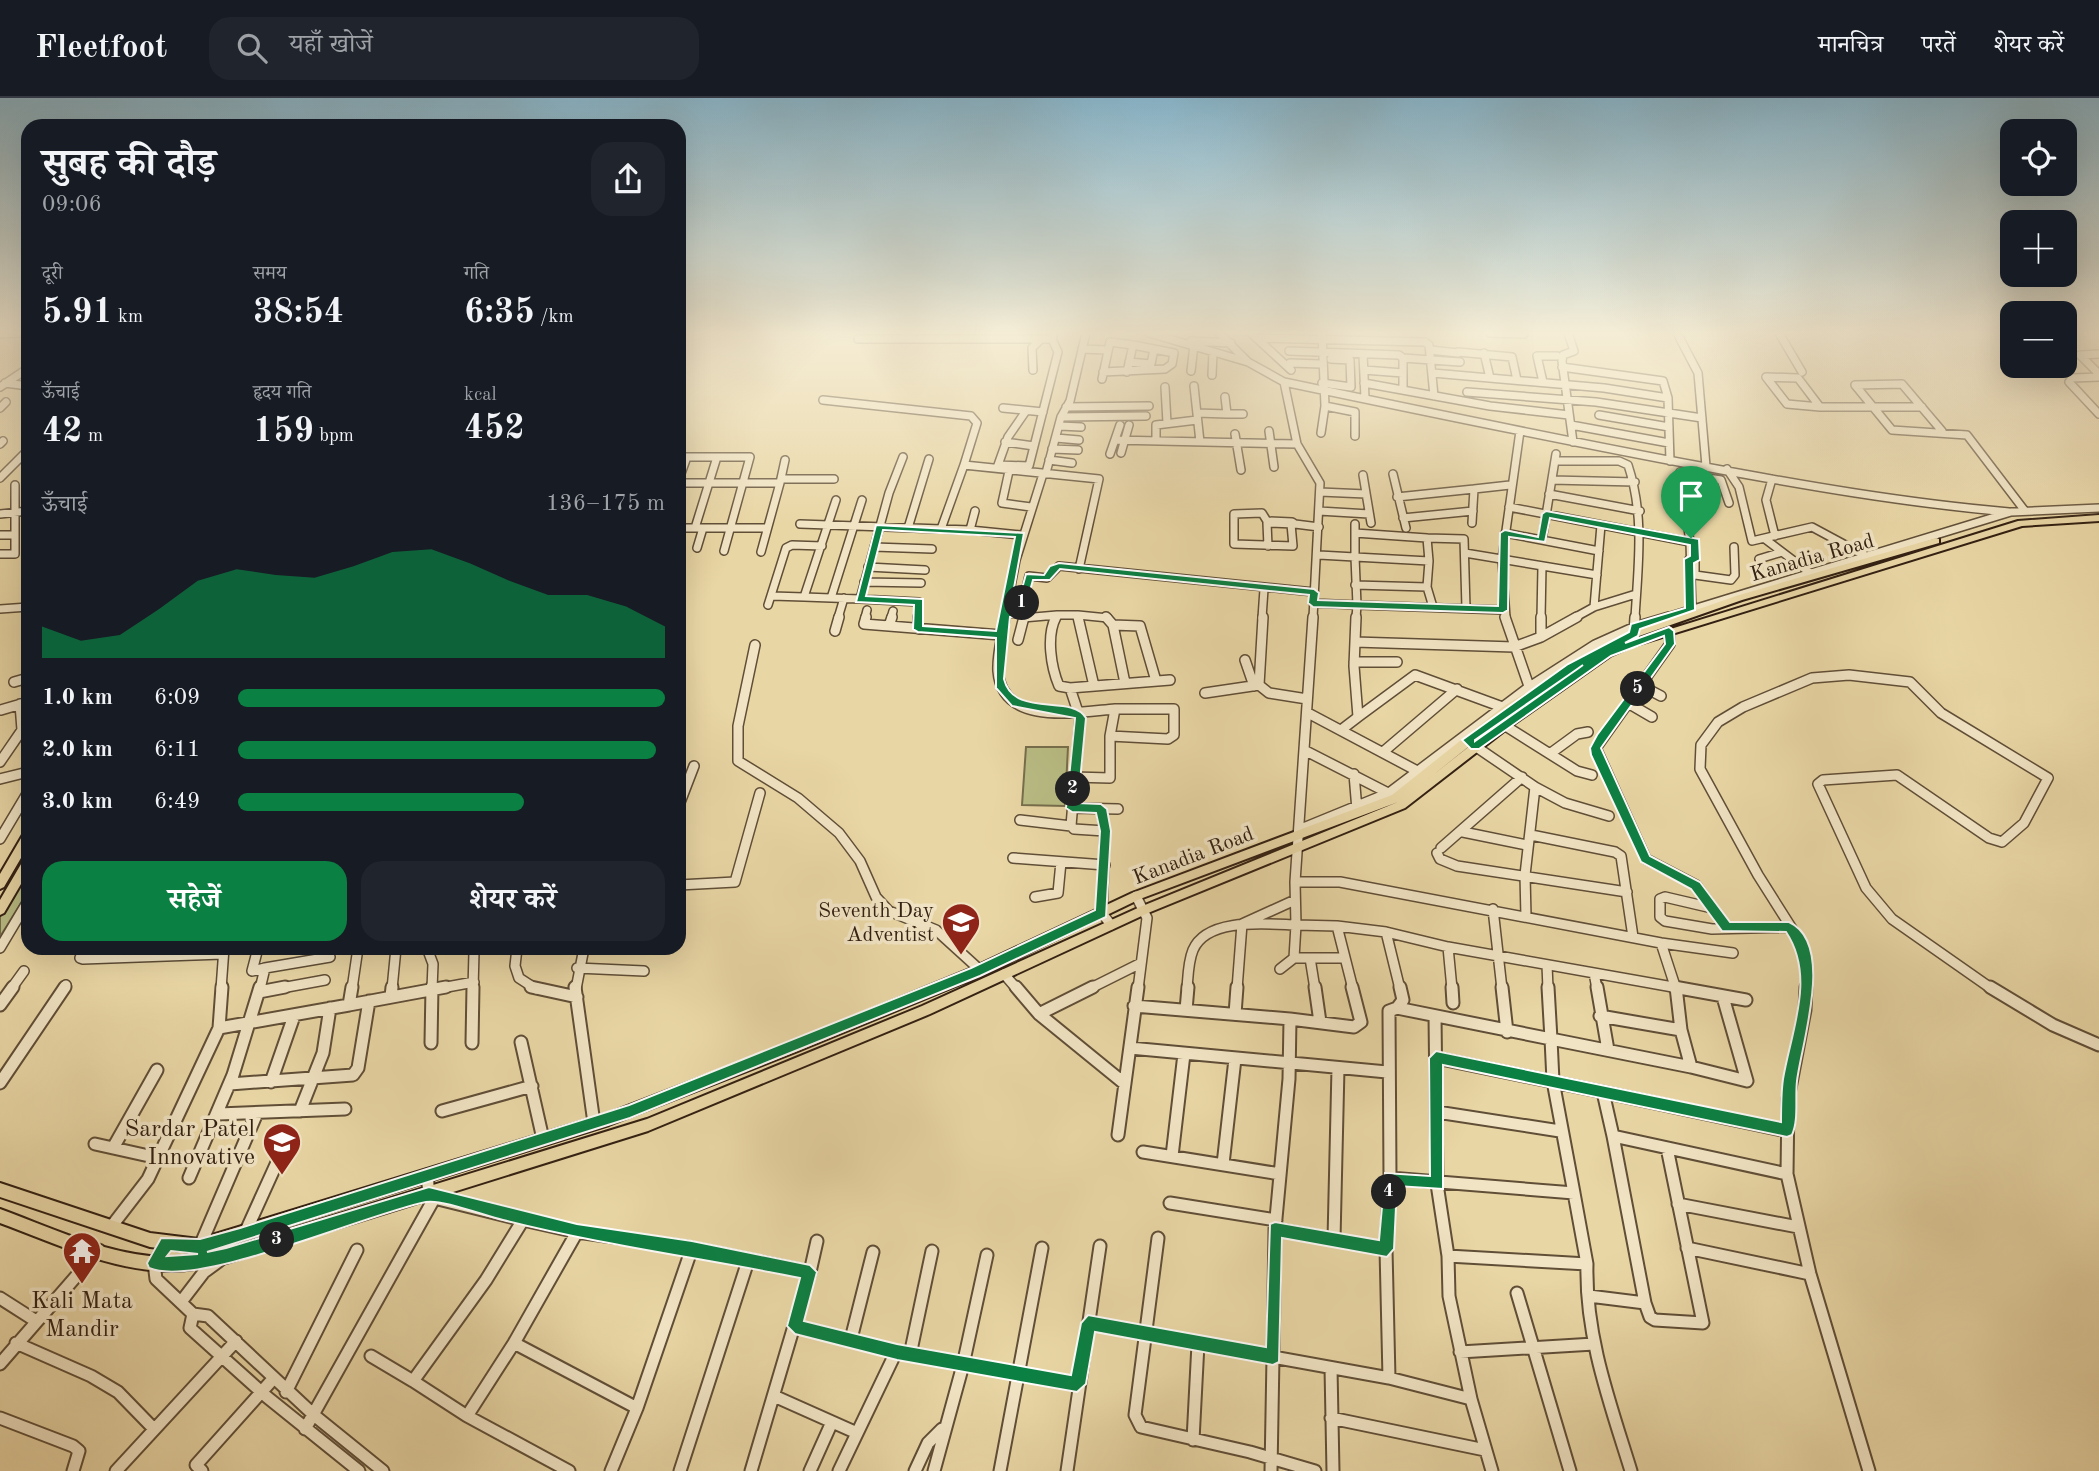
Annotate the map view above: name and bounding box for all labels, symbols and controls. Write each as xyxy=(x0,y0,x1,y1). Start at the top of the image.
search box xyxy=(209,17,699,80)
icon: search xyxy=(233,29,271,67)
text: Fleetfoot xyxy=(35,32,167,65)
text: यहाँ खोजें xyxy=(289,32,373,58)
text: मानचित्र xyxy=(1818,34,1883,58)
text: परतें xyxy=(1921,34,1956,58)
text: शेयर करें xyxy=(1994,34,2064,58)
map controls xyxy=(2000,119,2077,378)
button: locate xyxy=(2000,119,2077,196)
button: share xyxy=(591,142,665,216)
text: सुबह की दौड़ xyxy=(42,146,216,184)
text: 09:06 xyxy=(42,193,102,216)
button: + xyxy=(2000,210,2077,287)
text: दूरी xyxy=(42,265,63,284)
text: समय xyxy=(253,265,286,284)
text: गति xyxy=(464,265,489,284)
text: 5.91 xyxy=(42,295,113,330)
text: 38:54 xyxy=(253,295,344,330)
text: 6:35 xyxy=(464,295,535,330)
button: − xyxy=(2000,301,2077,378)
text: km xyxy=(113,308,143,327)
text: /km xyxy=(535,308,574,327)
text: ऊँचाई xyxy=(42,384,79,403)
text: हृदय गति xyxy=(253,384,312,403)
text: kcal xyxy=(464,386,497,405)
text: 452 xyxy=(464,411,525,446)
text: 42 xyxy=(42,414,83,449)
text: 159 xyxy=(253,414,314,449)
text: m xyxy=(83,427,103,446)
text: bpm xyxy=(314,427,354,446)
pin xyxy=(1661,466,1721,538)
icon: arrive xyxy=(1672,477,1710,515)
text: 136–175 m xyxy=(546,492,665,515)
text: ऊँचाई xyxy=(42,493,87,516)
street label: Kanadia Road xyxy=(1748,531,1877,586)
pin: 1 xyxy=(1004,586,1040,620)
text: 1 xyxy=(1016,593,1027,612)
pin: 5 xyxy=(1620,672,1656,706)
text: 5 xyxy=(1632,679,1643,698)
text: 1.0 km xyxy=(42,686,113,709)
text: 6:09 xyxy=(154,686,200,709)
text: 2.0 km xyxy=(42,738,113,761)
text: 6:11 xyxy=(154,738,200,761)
pin: 2 xyxy=(1056,772,1090,806)
text: 2 xyxy=(1067,779,1078,798)
text: 3.0 km xyxy=(42,790,113,813)
text: 6:49 xyxy=(154,790,200,813)
street label: Kanadia Road xyxy=(1130,824,1257,889)
button: सहेजें xyxy=(42,861,347,941)
button: शेयर करें xyxy=(361,861,665,941)
place label: Seventh Day Adventist xyxy=(818,901,934,946)
school or university icon: Seventh Day Adventist xyxy=(940,901,982,956)
place label: Sardar Patel Innovative xyxy=(124,1118,255,1170)
school or university icon: Sardar Patel Innovative xyxy=(261,1121,303,1176)
pin: 4 xyxy=(1372,1174,1406,1210)
text: 4 xyxy=(1383,1182,1394,1201)
pin: 3 xyxy=(260,1222,294,1258)
temple icon: Kali Mata Mandir xyxy=(61,1230,103,1285)
text: 3 xyxy=(271,1230,282,1249)
place label: Kali Mata Mandir xyxy=(31,1290,133,1342)

